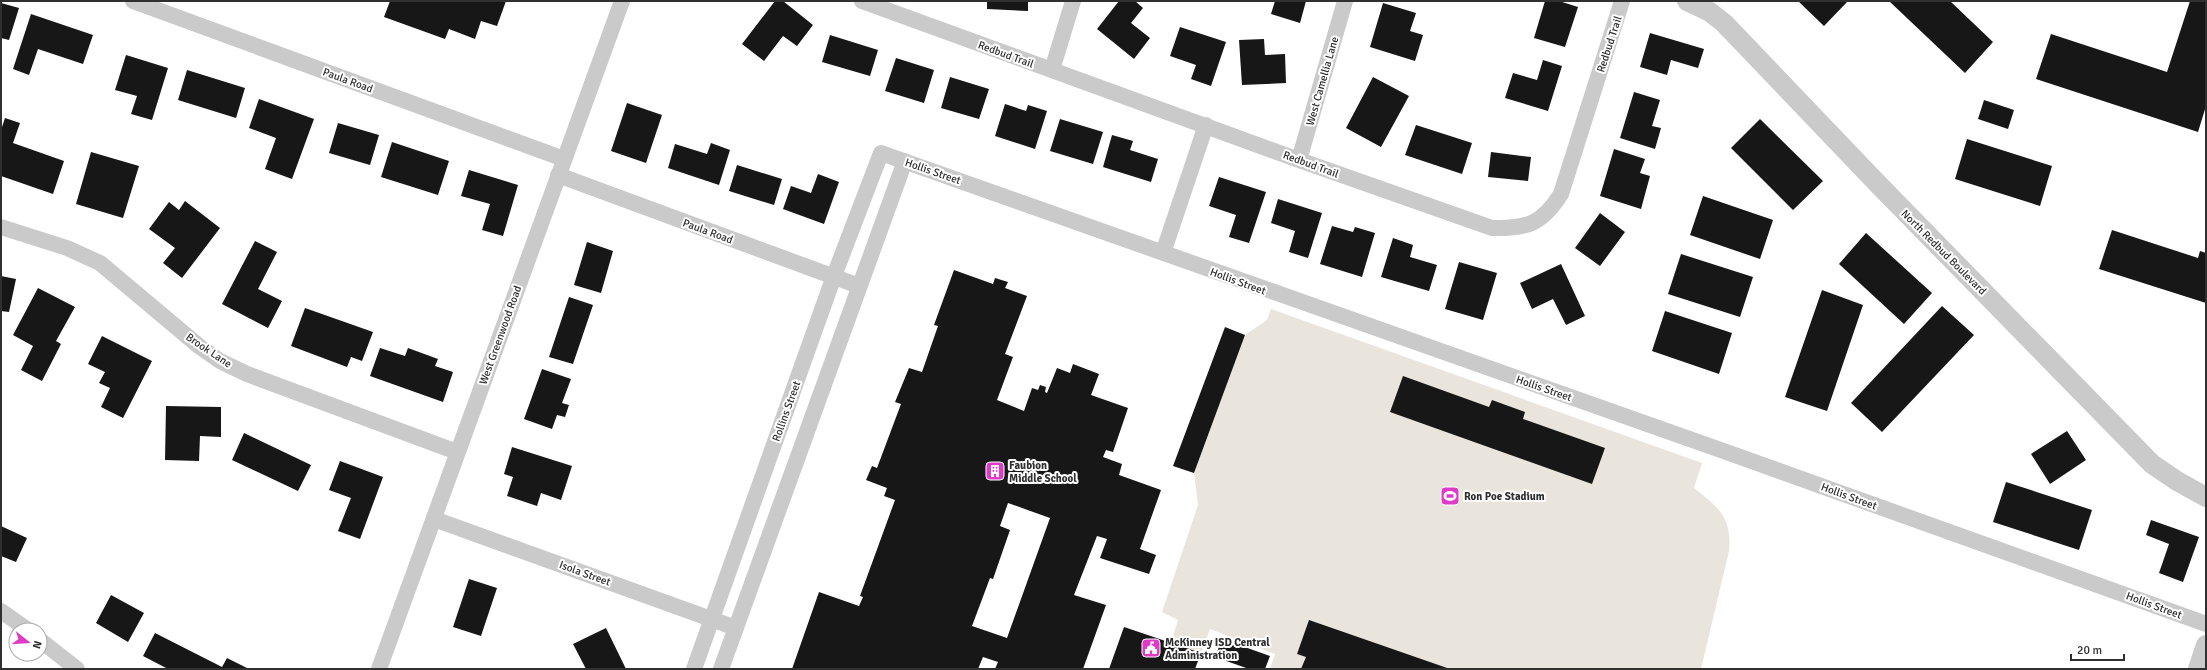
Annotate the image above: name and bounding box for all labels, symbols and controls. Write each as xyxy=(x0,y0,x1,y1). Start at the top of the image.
street label: Redbud Trail xyxy=(1594,14,1625,74)
street label: West Camellia Lane xyxy=(1304,35,1341,127)
street label: Redbud Trail xyxy=(976,38,1036,71)
street label: Paula Road xyxy=(321,65,375,96)
street label: Redbud Trail xyxy=(1281,148,1341,181)
street label: Hollis Street xyxy=(903,156,963,187)
street label: North Redbud Boulevard xyxy=(1898,207,1989,298)
street label: Paula Road xyxy=(681,216,735,247)
street label: Hollis Street xyxy=(1208,265,1268,298)
street label: West Greenwood Road xyxy=(477,284,524,386)
street label: Brook Lane xyxy=(183,330,234,370)
street label: Hollis Street xyxy=(1514,373,1574,404)
street label: Rollins Street xyxy=(770,379,803,443)
place label: Faubion Middle School xyxy=(1009,459,1077,485)
building icon: Faubion Middle School xyxy=(984,460,1006,482)
street label: Hollis Street xyxy=(1819,480,1879,513)
sports icon: Ron Poe Stadium xyxy=(1439,485,1461,507)
place label: Ron Poe Stadium xyxy=(1464,490,1545,503)
street label: Isola Street xyxy=(557,558,612,589)
street label: Hollis Street xyxy=(2124,589,2184,622)
north arrow xyxy=(8,622,48,662)
place label: McKinney ISD Central Administration xyxy=(1165,636,1270,662)
scale bar xyxy=(2071,636,2124,662)
public building icon: McKinney ISD Central Administration xyxy=(1140,637,1162,659)
text: N xyxy=(30,639,44,650)
text: 20 m xyxy=(2077,643,2102,658)

